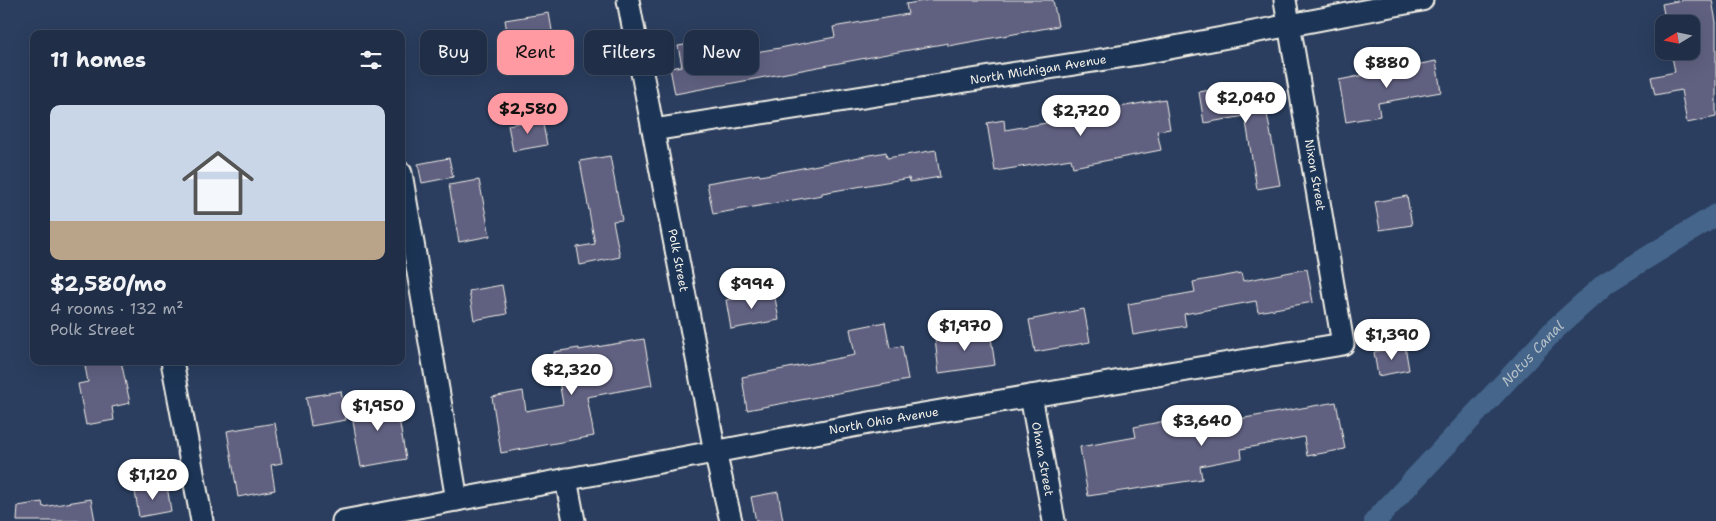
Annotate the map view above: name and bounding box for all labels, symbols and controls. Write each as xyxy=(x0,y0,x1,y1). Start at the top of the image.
north arrow xyxy=(1655,15,1700,60)
map controls xyxy=(1655,15,1700,60)
chip: Buy xyxy=(420,30,487,75)
chip: Rent xyxy=(497,30,574,75)
chip: Filters xyxy=(584,30,674,75)
chip: New xyxy=(684,30,759,75)
text: 11 homes xyxy=(50,46,146,74)
icon: filters xyxy=(357,46,385,74)
pin: $880 xyxy=(1357,46,1417,89)
street label: North Michigan Avenue xyxy=(969,51,1108,88)
text: $880 xyxy=(1365,52,1409,73)
pin: $2,040 xyxy=(1205,82,1287,124)
text: $2,040 xyxy=(1216,87,1276,108)
pin: $2,580 xyxy=(487,92,569,135)
pin: $2,720 xyxy=(1040,94,1122,137)
text: $2,580 xyxy=(499,98,557,119)
text: $2,720 xyxy=(1053,100,1109,121)
icon: home xyxy=(173,138,263,228)
street label: Nixon Street xyxy=(1301,138,1329,212)
street label: Polk Street xyxy=(664,227,692,293)
pin: $994 xyxy=(722,268,782,310)
text: $2,580/mo xyxy=(50,270,167,298)
text: $994 xyxy=(730,273,774,294)
text: 4 rooms · 132 m² xyxy=(50,298,184,319)
pin: $1,970 xyxy=(924,310,1006,352)
text: $1,970 xyxy=(939,315,991,336)
water label: Notus Canal xyxy=(1497,317,1567,390)
pin: $1,390 xyxy=(1351,318,1433,361)
text: Polk Street xyxy=(50,319,135,340)
text: $1,390 xyxy=(1365,324,1419,345)
pin: $2,320 xyxy=(531,354,613,396)
text: $2,320 xyxy=(543,359,601,380)
pin: $1,950 xyxy=(337,390,419,432)
text: $1,950 xyxy=(352,395,404,416)
street label: North Ohio Avenue xyxy=(828,403,940,438)
pin: $3,640 xyxy=(1161,404,1243,447)
text: $3,640 xyxy=(1172,410,1232,431)
street label: Ohara Street xyxy=(1028,421,1057,497)
pin: $1,120 xyxy=(112,458,194,501)
text: $1,120 xyxy=(129,464,177,485)

